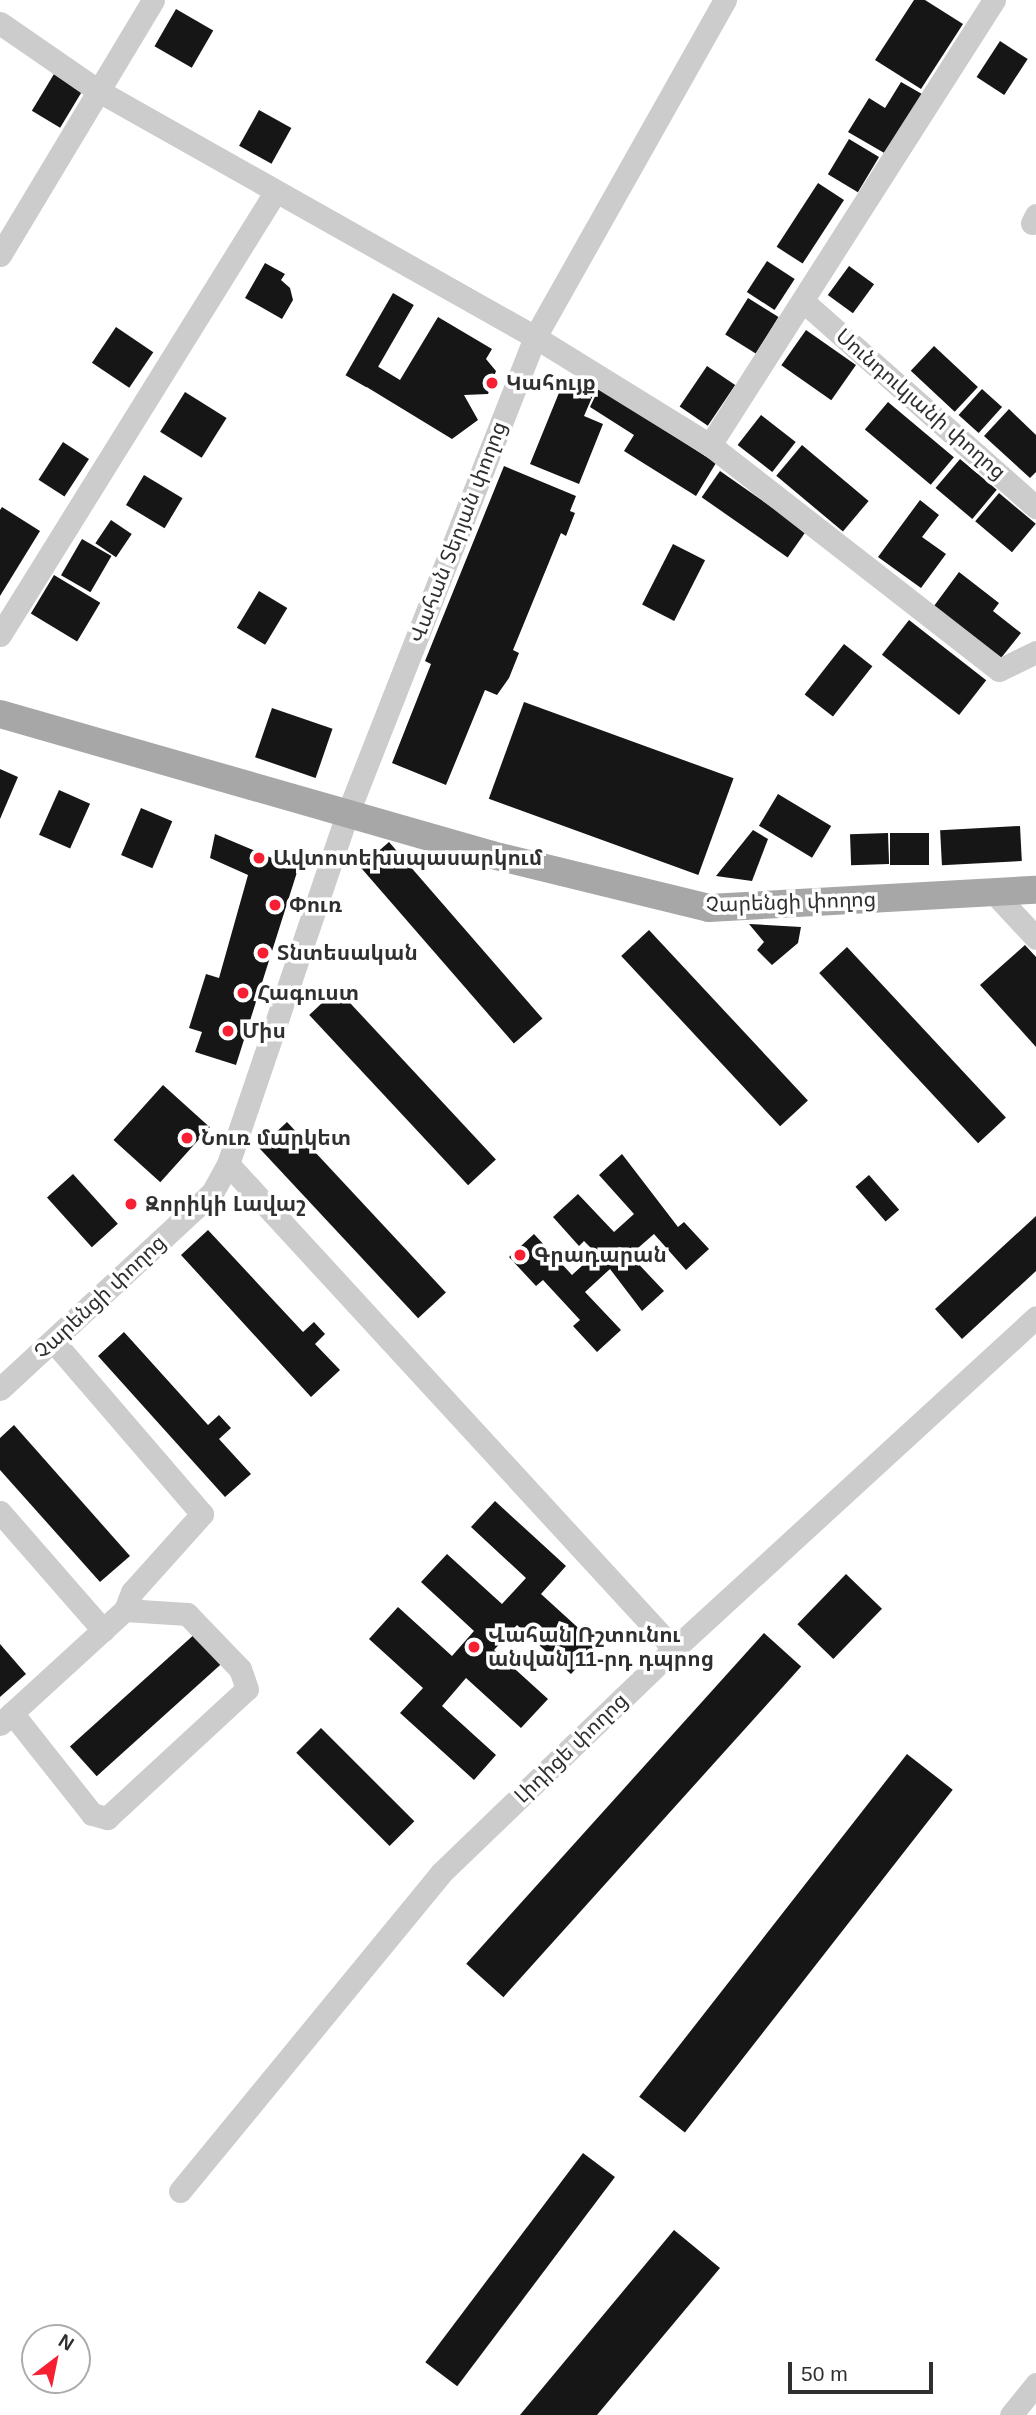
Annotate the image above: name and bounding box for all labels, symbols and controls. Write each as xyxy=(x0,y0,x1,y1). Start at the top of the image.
street label: Սունդուկյանի փողոց xyxy=(831,323,1011,485)
place label: Կահույք xyxy=(506,370,596,396)
marker: Կահույք xyxy=(484,375,500,391)
street label: Վահան Տերյան փողոց xyxy=(404,418,512,646)
place label: Ավտոտեխսպասարկում xyxy=(273,845,542,871)
marker: Ավտոտեխսպասարկում xyxy=(251,850,267,866)
street label: Չարենցի փողոց xyxy=(705,886,877,918)
place label: Փուռ xyxy=(289,892,342,918)
marker: Փուռ xyxy=(267,897,283,913)
place label: Տնտեսական xyxy=(277,940,418,966)
marker: Տնտեսական xyxy=(255,945,271,961)
place label: Հագուստ xyxy=(257,980,359,1006)
marker: Հագուստ xyxy=(235,985,251,1001)
place label: Միս xyxy=(242,1018,286,1044)
marker: Միս xyxy=(220,1023,236,1039)
place label: Նուռ մարկետ xyxy=(201,1125,351,1151)
marker: Նուռ մարկետ xyxy=(179,1130,195,1146)
place label: Զորիկի Լավաշ xyxy=(145,1191,305,1217)
marker: Զորիկի Լավաշ xyxy=(123,1196,139,1212)
street label: Չարենցի փողոց xyxy=(29,1230,171,1364)
place label: Գրադարան xyxy=(534,1242,667,1268)
marker: Գրադարան xyxy=(512,1247,528,1263)
place label: Վահան Ռշտունու անվան 11-րդ դպրոց xyxy=(488,1622,714,1672)
marker: Վահան Ռշտունու անվան 11-րդ դպրոց xyxy=(466,1639,482,1655)
street label: Լիդիցե փողոց xyxy=(509,1688,633,1808)
north arrow xyxy=(21,2324,91,2394)
text: N xyxy=(55,2330,78,2355)
scale bar xyxy=(791,2348,936,2392)
text: 50 m xyxy=(801,2362,848,2385)

